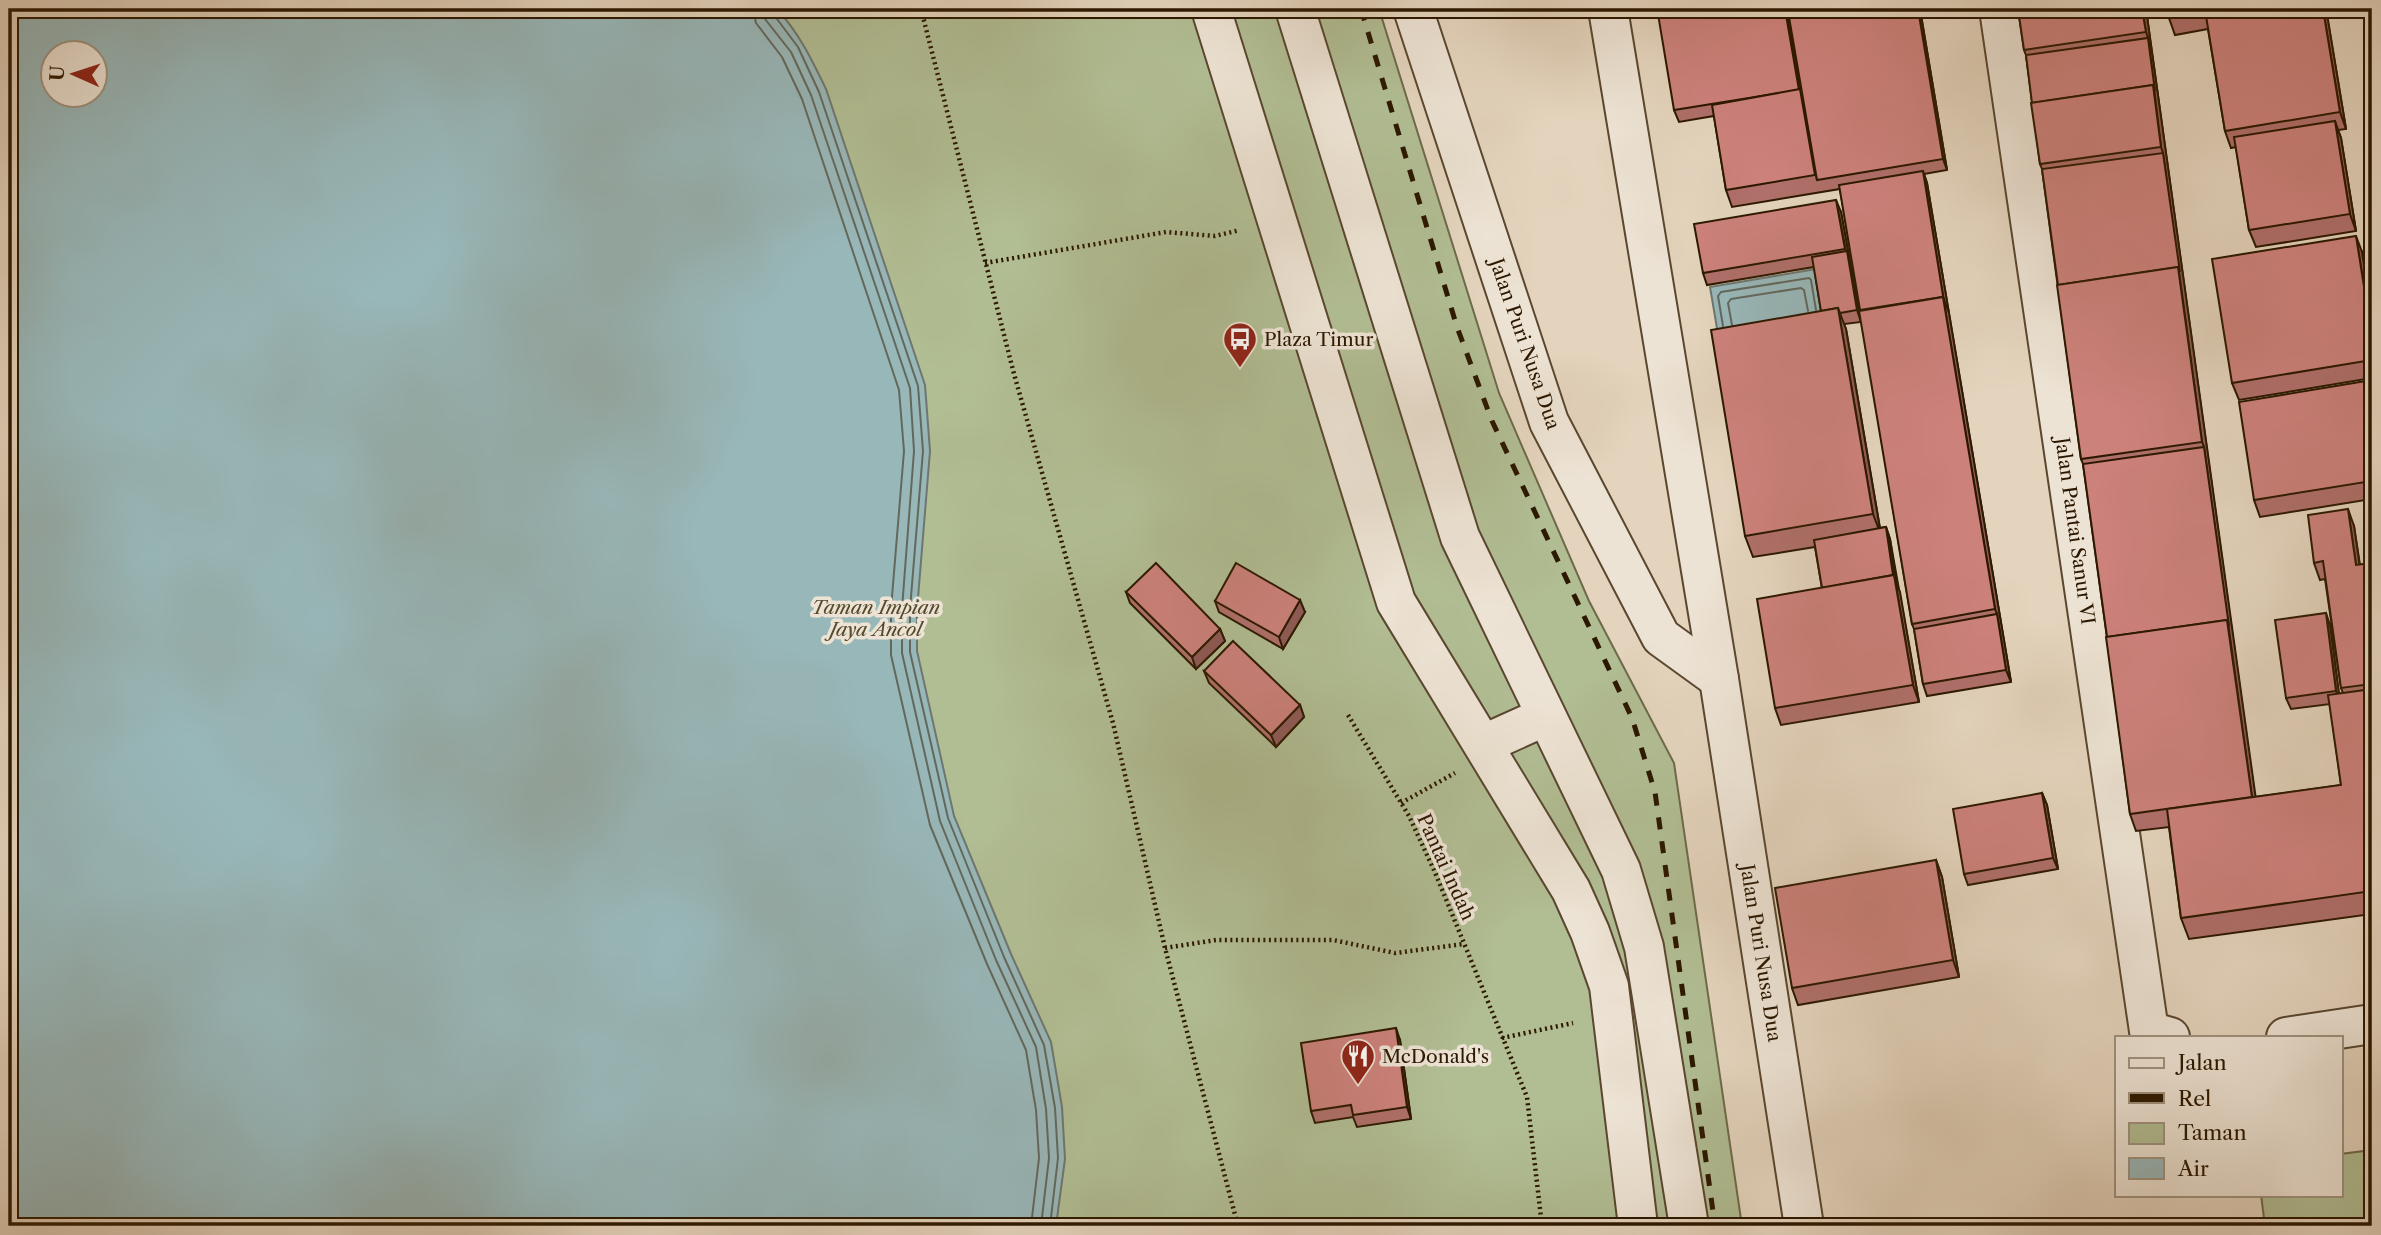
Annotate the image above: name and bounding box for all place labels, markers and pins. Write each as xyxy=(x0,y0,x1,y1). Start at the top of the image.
bus stop icon: Plaza Timur xyxy=(1221,320,1259,369)
place label: Plaza Timur xyxy=(1264,328,1374,351)
restaurant icon: McDonald's xyxy=(1339,1037,1377,1086)
place label: McDonald's xyxy=(1382,1045,1489,1068)

